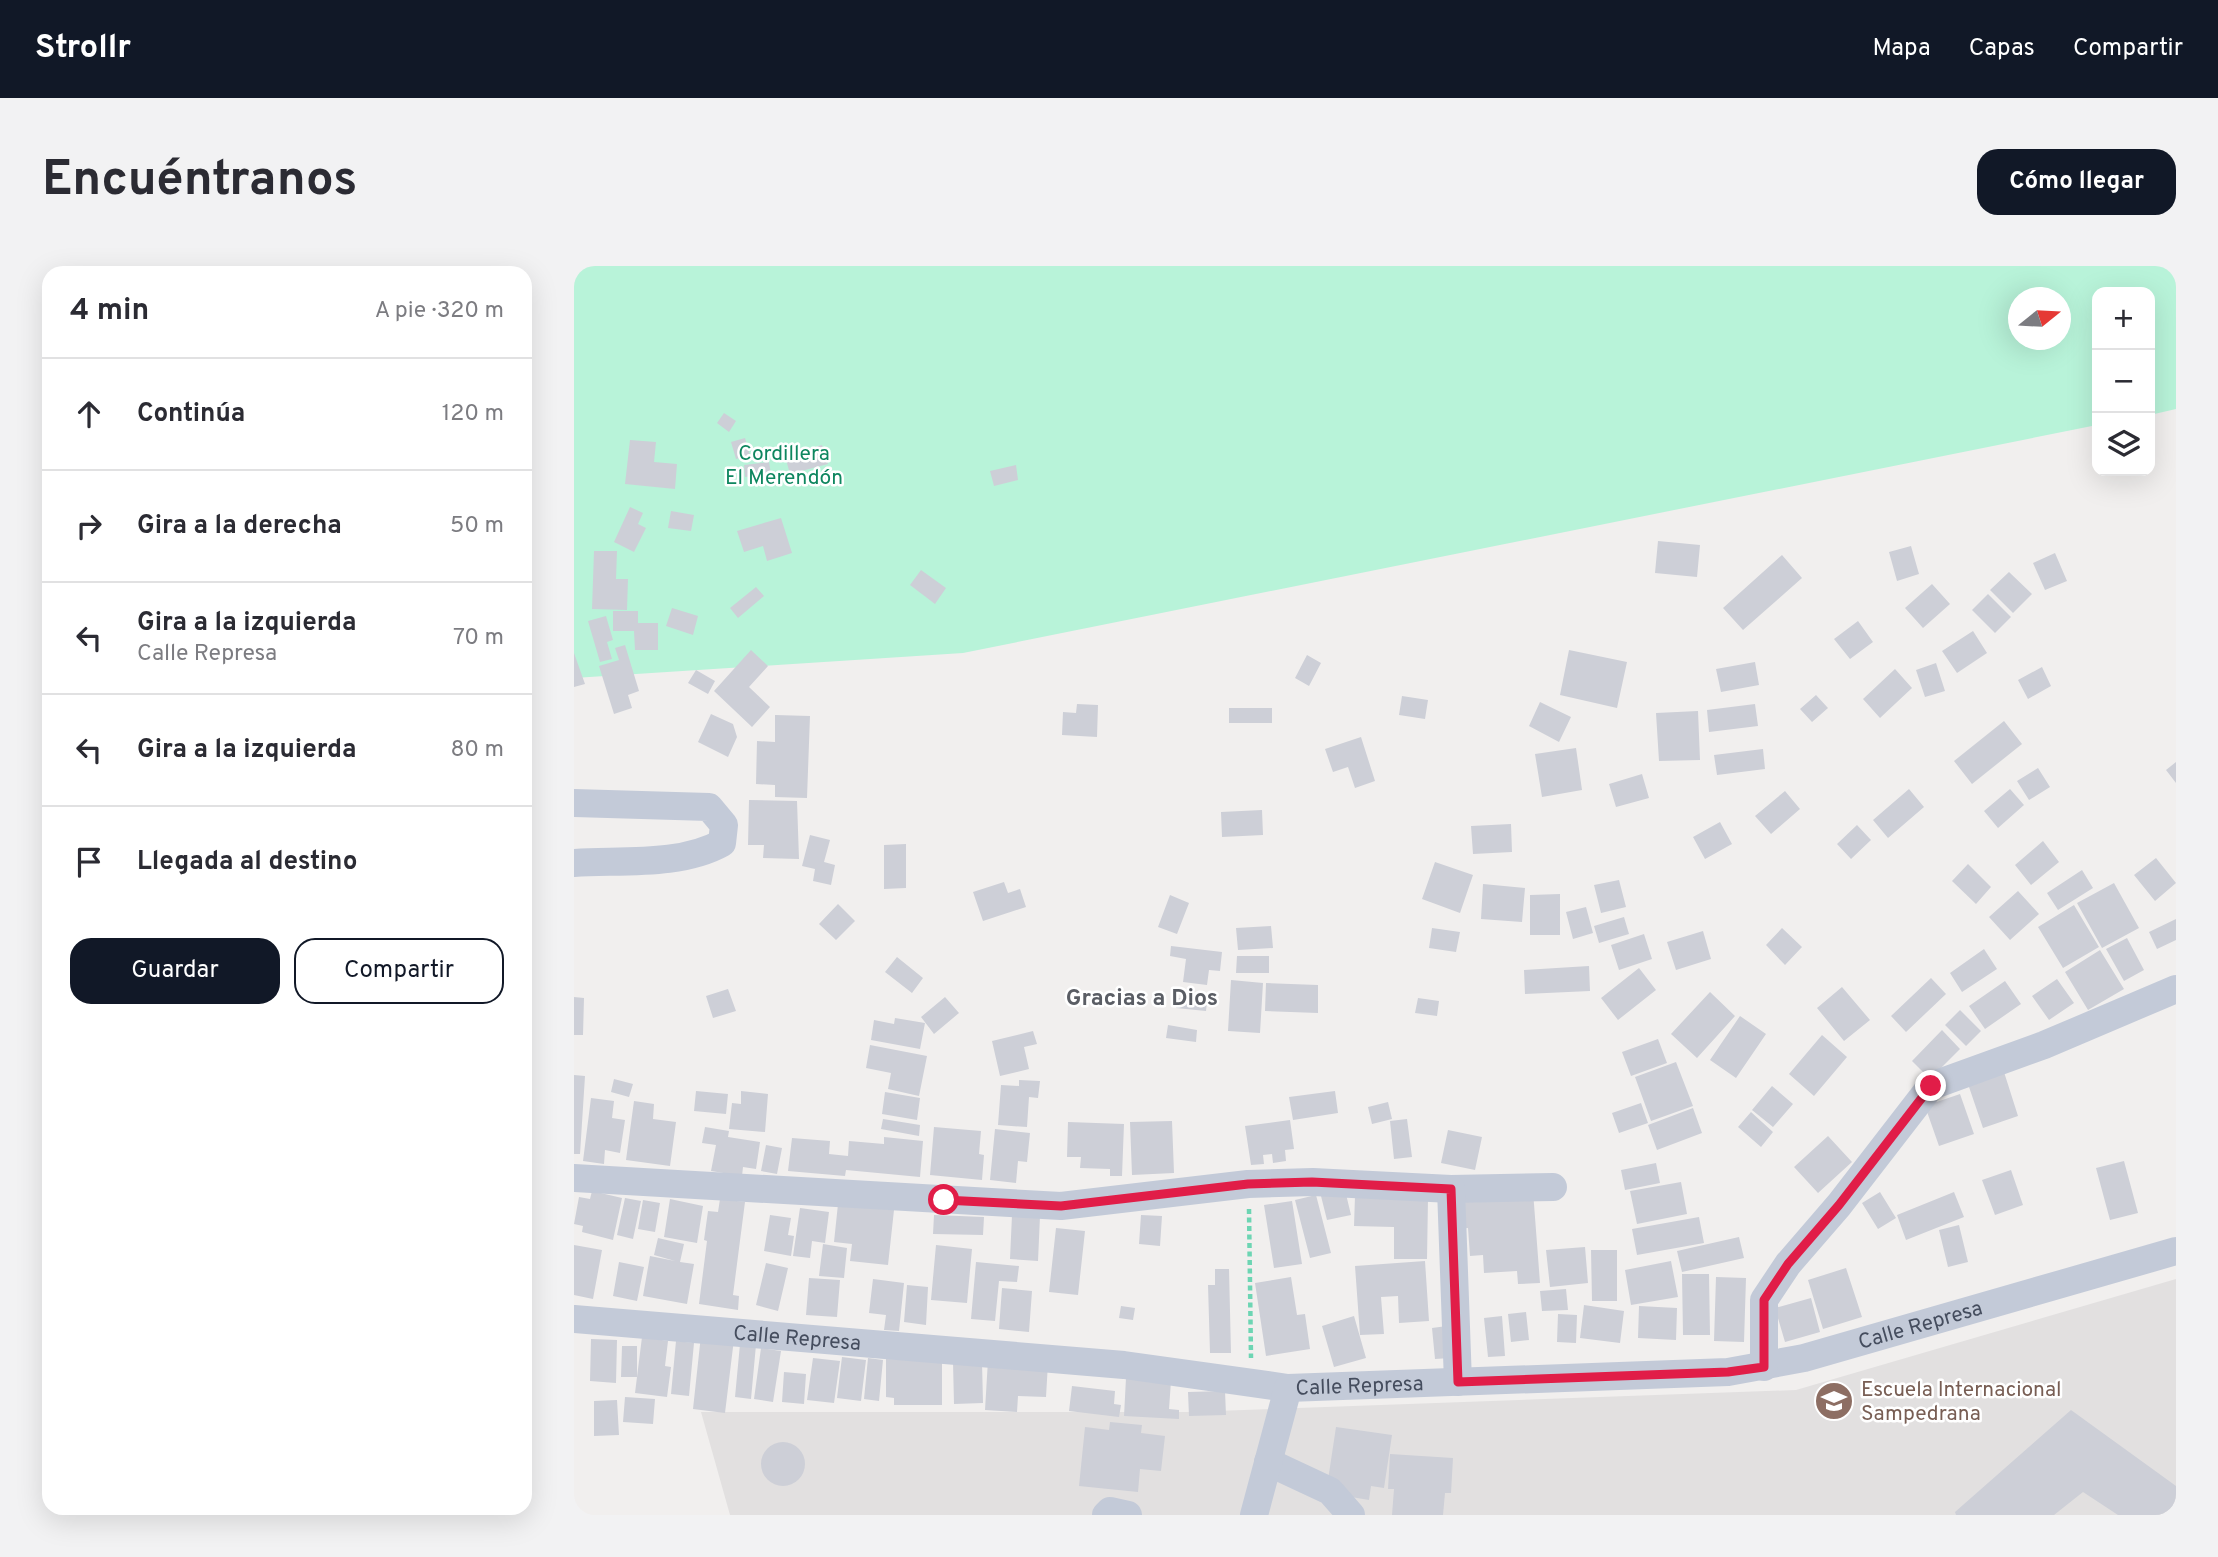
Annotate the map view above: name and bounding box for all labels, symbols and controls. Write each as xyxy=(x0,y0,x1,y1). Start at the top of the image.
text: Strollr xyxy=(35,28,131,70)
text: Mapa xyxy=(1873,34,1931,64)
text: Capas xyxy=(1969,34,2035,64)
text: Compartir xyxy=(2073,34,2183,64)
button: Cómo llegar xyxy=(1977,149,2176,215)
text: Encuéntranos xyxy=(42,151,357,213)
north arrow xyxy=(2008,287,2071,350)
map controls xyxy=(2092,287,2155,476)
button: + xyxy=(2092,287,2155,350)
text: 4 min xyxy=(70,293,149,330)
text: A pie · 320 m xyxy=(375,297,504,326)
button: − xyxy=(2092,350,2155,413)
icon: ahead xyxy=(70,395,108,433)
text: Continúa xyxy=(137,398,245,431)
text: 120 m xyxy=(442,400,504,429)
button: layers xyxy=(2092,413,2155,476)
park label: Cordillera El Merendón xyxy=(725,441,843,492)
icon: right xyxy=(70,507,108,545)
text: Gira a la derecha xyxy=(137,510,342,543)
text: 50 m xyxy=(450,512,504,541)
text: Gira a la izquierda xyxy=(137,607,356,640)
icon: left xyxy=(70,619,108,657)
text: 70 m xyxy=(453,624,504,653)
text: Calle Represa xyxy=(137,640,277,669)
icon: left xyxy=(70,731,108,769)
text: Gira a la izquierda xyxy=(137,734,356,767)
text: 80 m xyxy=(451,736,504,765)
icon: arrive xyxy=(70,843,108,881)
text: Llegada al destino xyxy=(137,846,357,879)
button: Guardar xyxy=(70,938,280,1004)
button: Compartir xyxy=(294,938,504,1004)
district label: Gracias a Dios xyxy=(1066,985,1218,1014)
route end xyxy=(1915,1070,1946,1101)
route start xyxy=(928,1184,959,1215)
street label: Calle Represa xyxy=(1855,1295,1986,1357)
street label: Calle Represa xyxy=(732,1320,862,1358)
street label: Calle Represa xyxy=(1295,1371,1424,1403)
place label: Escuela Internacional Sampedrana xyxy=(1861,1377,2062,1428)
school or university icon: Escuela Internacional Sampedrana xyxy=(1813,1380,1855,1422)

